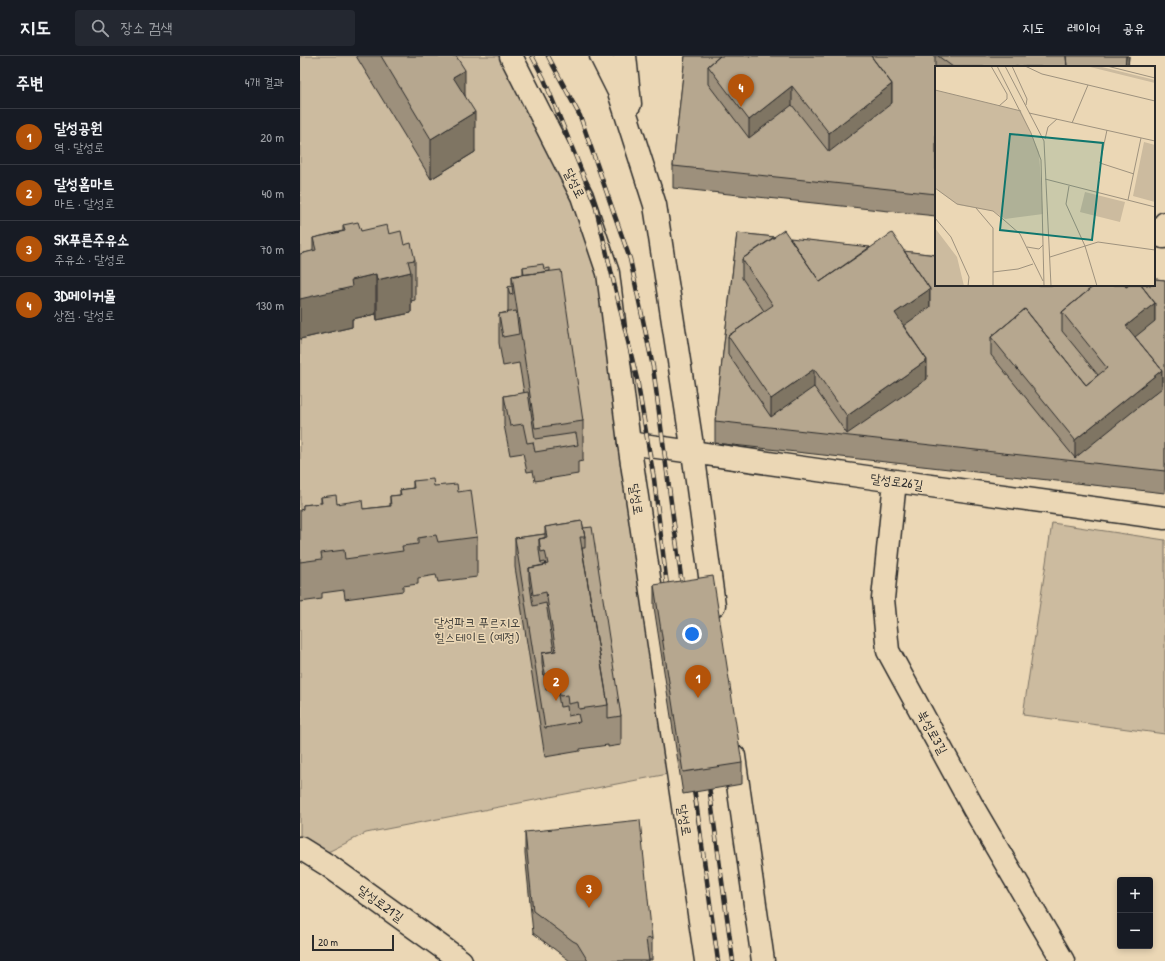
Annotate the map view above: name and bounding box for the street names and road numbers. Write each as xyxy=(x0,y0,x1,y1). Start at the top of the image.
street label: 달성로 xyxy=(560,165,590,201)
street label: 달성로26길 xyxy=(869,468,925,494)
street label: 달성로 xyxy=(626,482,648,516)
street label: 북성로3길 xyxy=(914,707,952,757)
street label: 달성로 xyxy=(674,803,696,837)
street label: 달성로21길 xyxy=(354,880,408,926)

